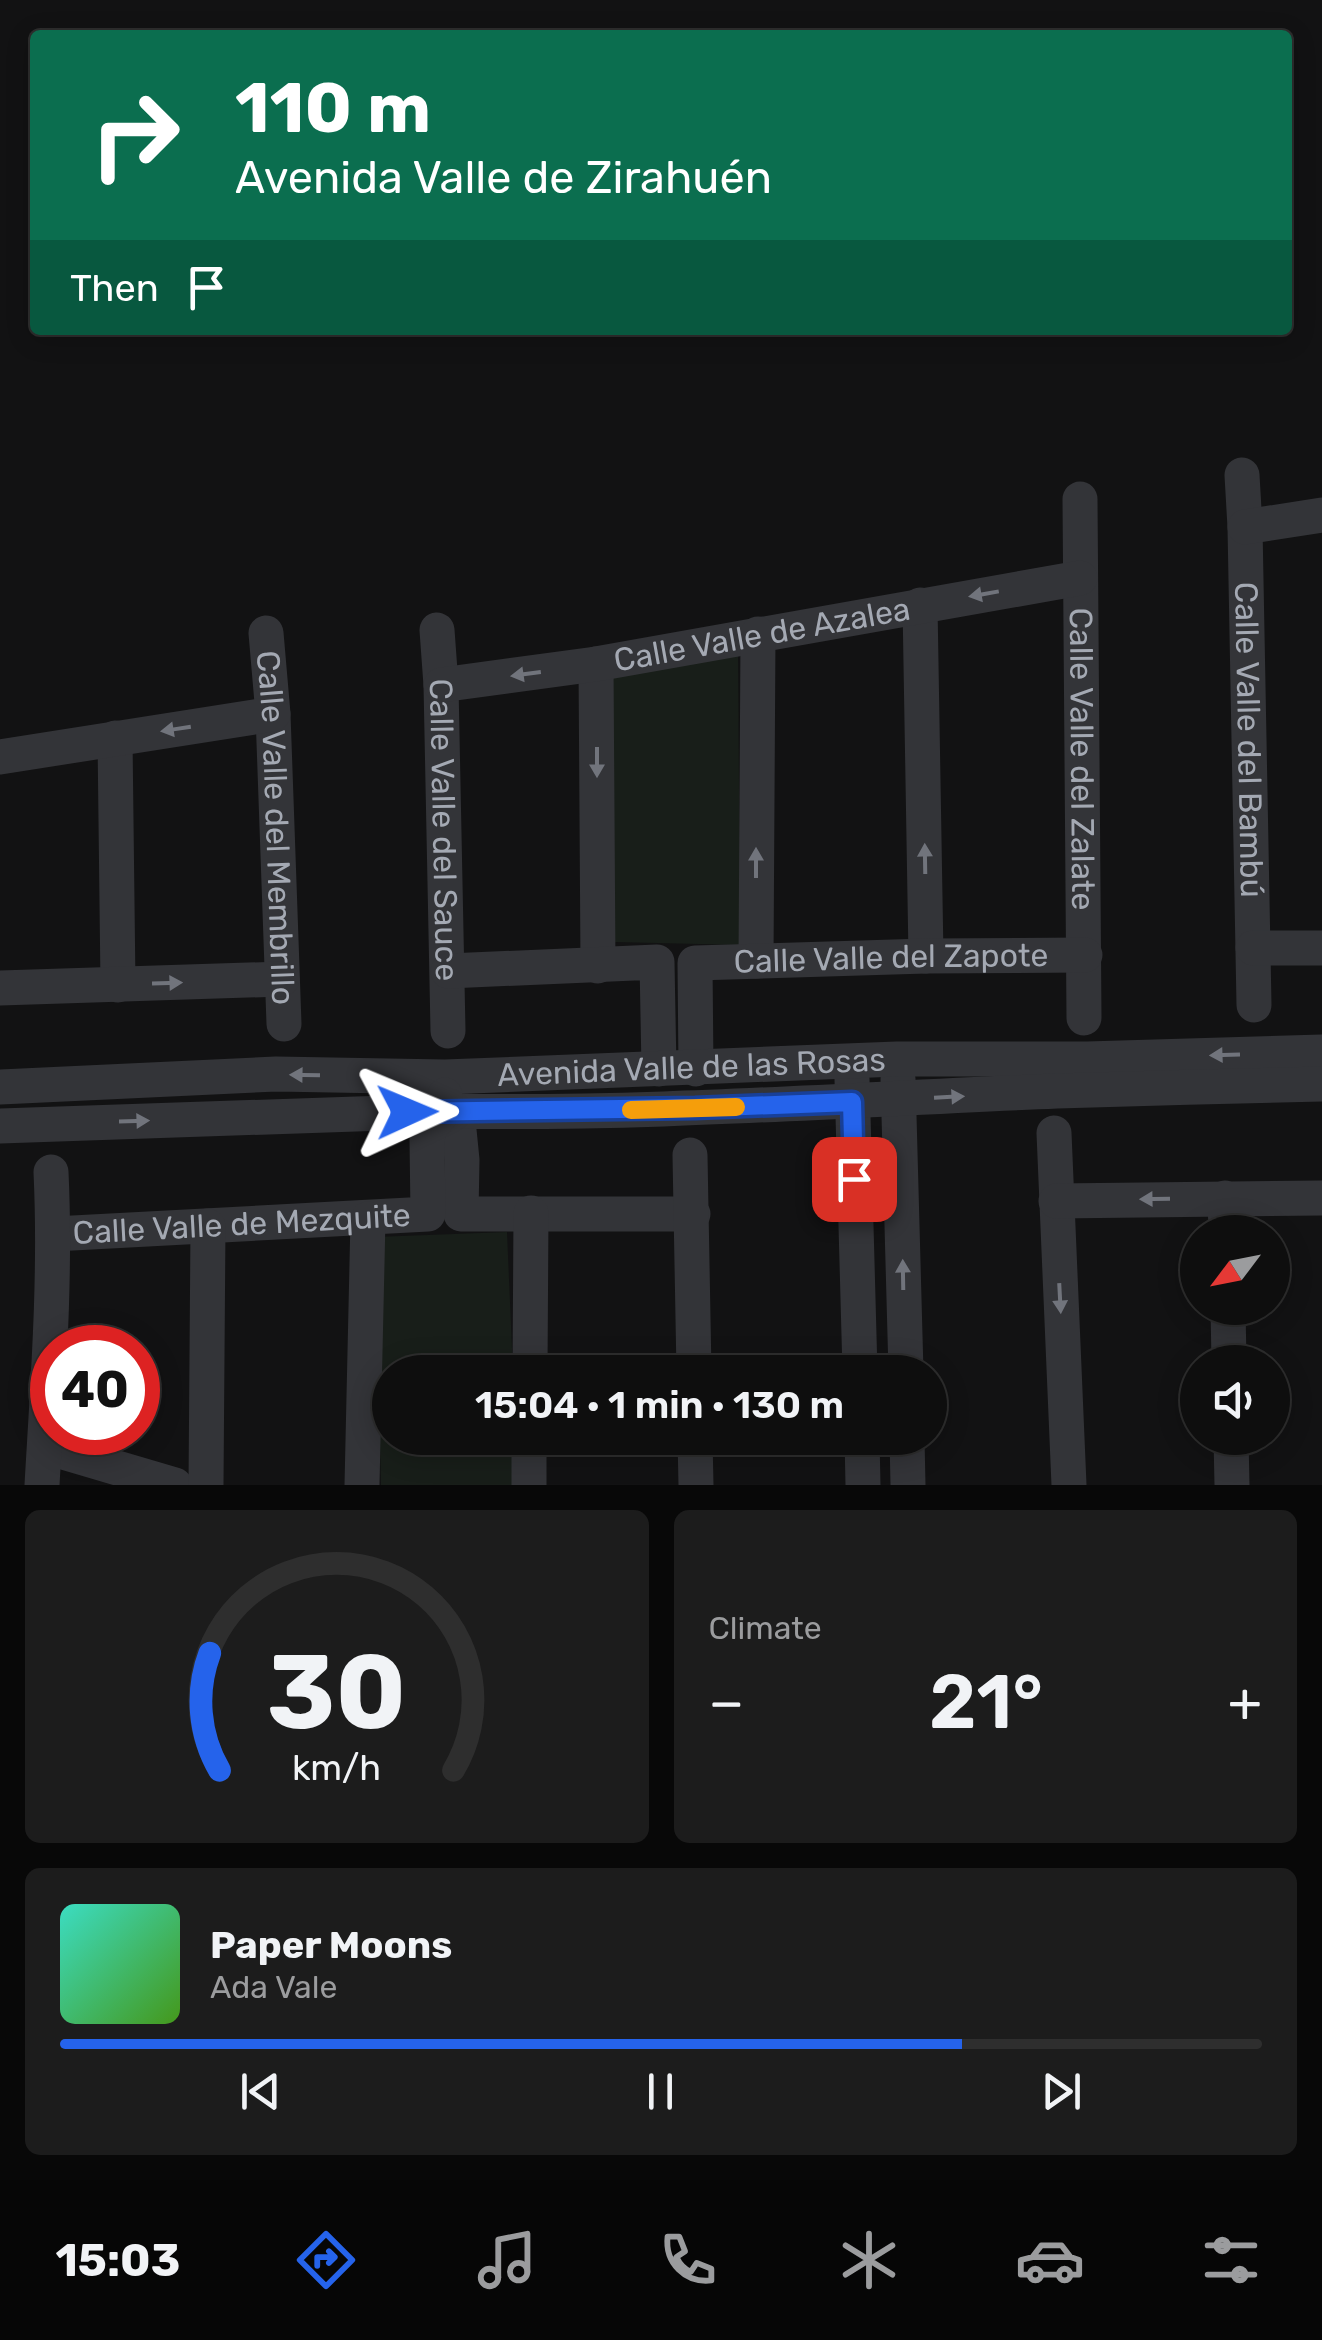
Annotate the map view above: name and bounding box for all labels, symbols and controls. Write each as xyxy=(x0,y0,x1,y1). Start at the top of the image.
text: 110 m xyxy=(235,67,431,150)
icon: right xyxy=(70,70,200,200)
text: Avenida Valle de Zirahuén xyxy=(235,151,772,204)
icon: arrive xyxy=(179,260,234,315)
text: Then xyxy=(70,265,159,311)
street label: Calle Valle del Bambú xyxy=(1227,582,1271,898)
one-way arrow xyxy=(967,587,999,602)
street label: Calle Valle de Azalea xyxy=(611,590,913,679)
street label: Calle Valle del Zalate xyxy=(1062,607,1102,911)
street label: Calle Valle del Membrillo xyxy=(249,649,302,1006)
one-way arrow xyxy=(509,666,541,682)
street label: Calle Valle del Sauce xyxy=(422,678,466,981)
one-way arrow xyxy=(160,722,192,737)
one-way arrow xyxy=(589,746,605,778)
one-way arrow xyxy=(916,842,932,874)
one-way arrow xyxy=(748,847,764,879)
street label: Calle Valle del Zapote xyxy=(733,936,1048,981)
one-way arrow xyxy=(152,975,184,991)
street label: Avenida Valle de las Rosas xyxy=(497,1040,886,1094)
one-way arrow xyxy=(1208,1048,1240,1064)
position arrow xyxy=(355,1060,459,1164)
one-way arrow xyxy=(289,1066,321,1082)
one-way arrow xyxy=(933,1089,965,1105)
one-way arrow xyxy=(119,1113,151,1129)
pin xyxy=(812,1137,897,1222)
icon: arrive xyxy=(827,1152,882,1207)
one-way arrow xyxy=(1138,1192,1170,1208)
street label: Calle Valle de Mezquite xyxy=(72,1196,412,1252)
north arrow xyxy=(1180,1215,1290,1325)
map controls xyxy=(1180,1215,1290,1455)
one-way arrow xyxy=(895,1259,911,1291)
one-way arrow xyxy=(1052,1283,1068,1315)
speed limit sign: 40 xyxy=(30,1325,160,1455)
button: sound xyxy=(1180,1345,1290,1455)
text: 15:04 · 1 min · 130 m xyxy=(475,1382,844,1428)
text: Climate xyxy=(709,1609,822,1647)
text: 30 xyxy=(267,1631,406,1754)
text: 21° xyxy=(929,1658,1043,1747)
text: − xyxy=(709,1670,744,1735)
text: + xyxy=(1228,1670,1262,1735)
text: km/h xyxy=(292,1747,381,1789)
text: Paper Moons xyxy=(210,1922,452,1968)
text: Ada Vale xyxy=(210,1968,337,2006)
icon: previous xyxy=(233,2064,288,2119)
icon: pause xyxy=(633,2064,688,2119)
icon: next xyxy=(1034,2064,1089,2119)
icon: directions xyxy=(291,2225,361,2295)
icon: music xyxy=(472,2225,542,2295)
icon: phone xyxy=(653,2225,723,2295)
icon: climate xyxy=(834,2225,904,2295)
icon: car xyxy=(1015,2225,1085,2295)
icon: filters xyxy=(1196,2225,1266,2295)
text: 15:03 xyxy=(56,2234,180,2287)

